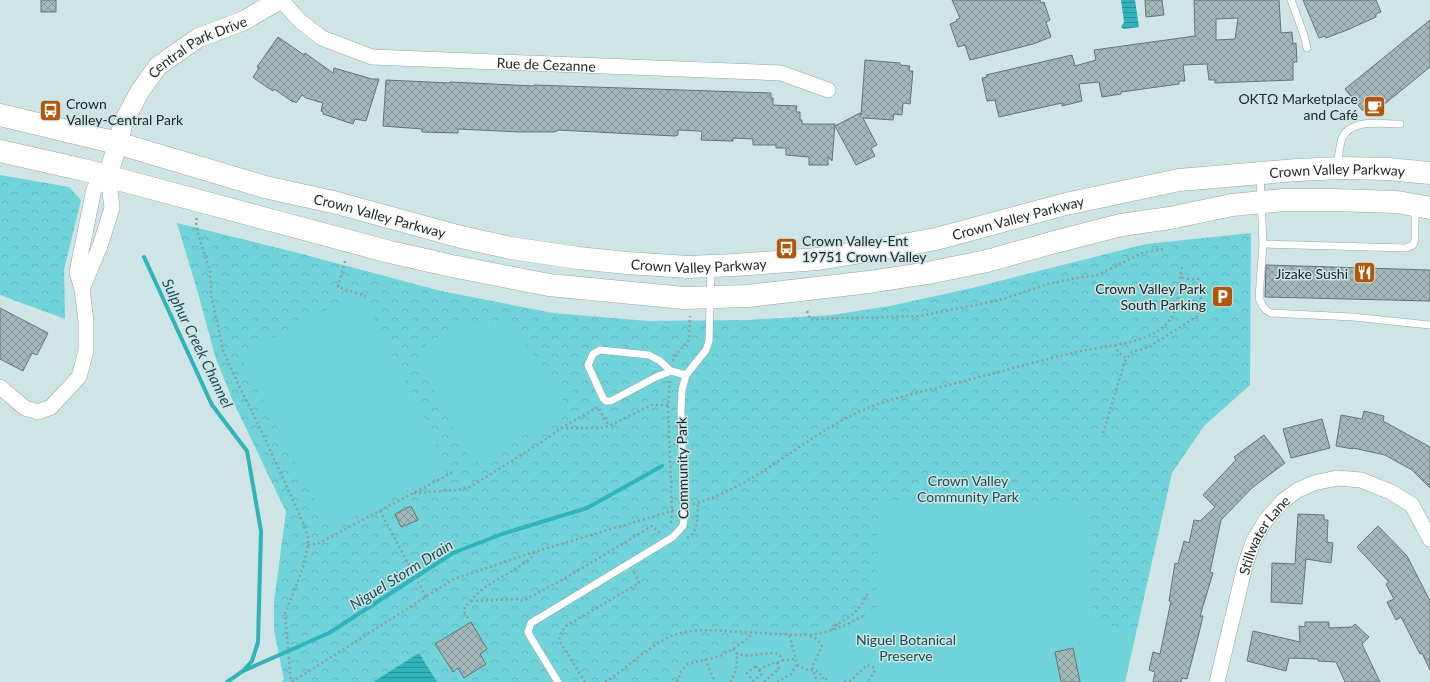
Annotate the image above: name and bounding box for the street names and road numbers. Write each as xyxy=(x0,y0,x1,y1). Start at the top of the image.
street label: Central Park Drive xyxy=(144,12,249,81)
street label: Rue de Cezanne xyxy=(496,53,596,74)
street label: Crown Valley Parkway xyxy=(1269,159,1407,181)
street label: Crown Valley Parkway xyxy=(312,190,449,241)
street label: Crown Valley Parkway xyxy=(950,192,1086,243)
street label: Crown Valley Parkway xyxy=(630,254,768,276)
street label: Community Park xyxy=(673,416,691,519)
street label: Stillwater Lane xyxy=(1235,491,1293,576)

